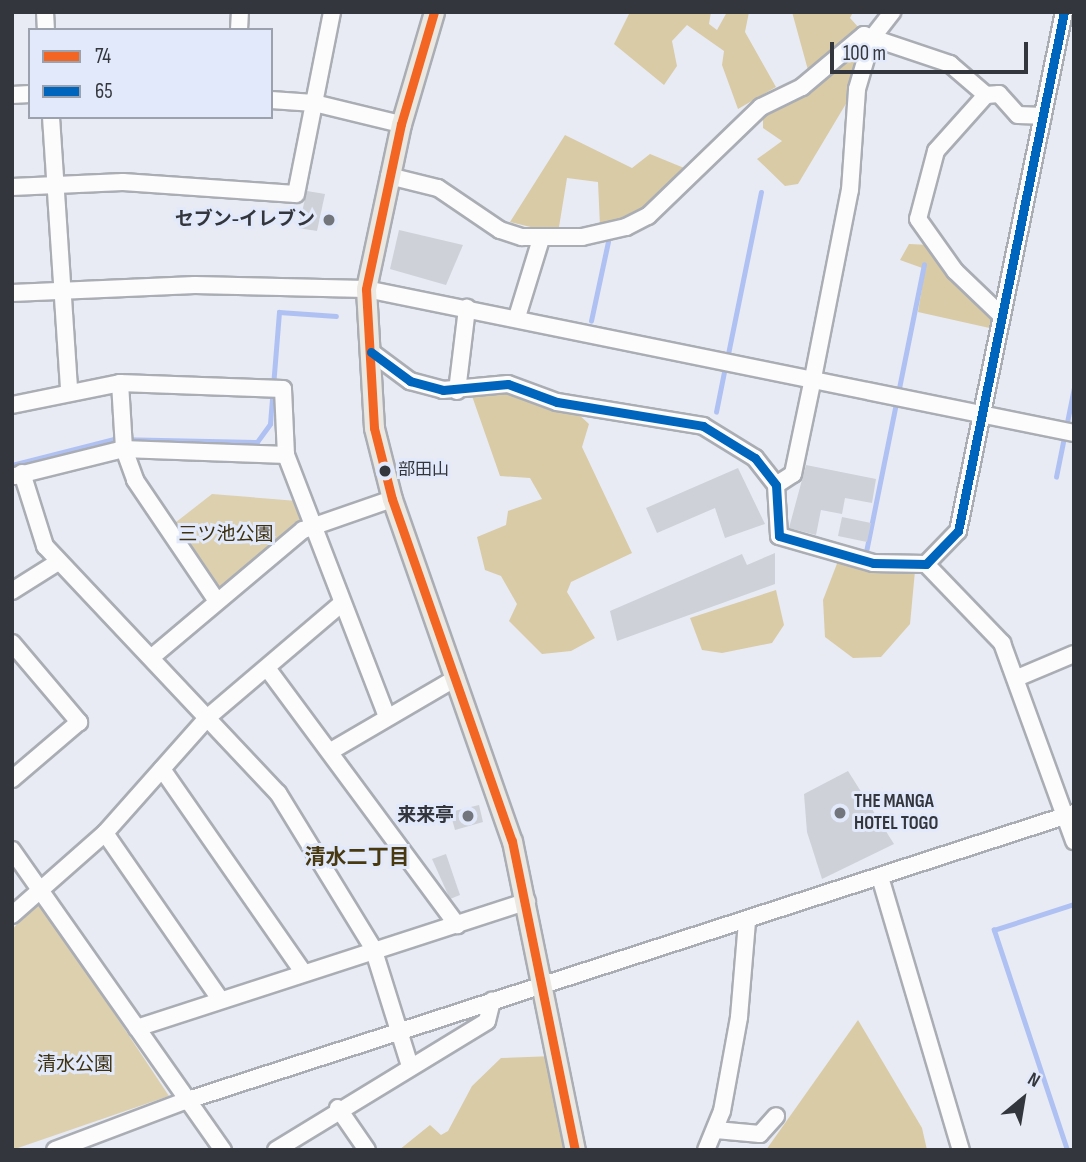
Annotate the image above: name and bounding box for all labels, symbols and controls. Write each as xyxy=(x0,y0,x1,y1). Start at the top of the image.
legend xyxy=(28,28,273,119)
scale bar xyxy=(834,28,1032,72)
text: 100 m xyxy=(843,41,886,66)
text: 74 xyxy=(95,44,111,69)
text: 65 xyxy=(95,79,113,104)
place label: セブン-イレブン xyxy=(175,209,315,231)
marker: セブン-イレブン xyxy=(321,212,337,228)
place label: 部田山 xyxy=(398,461,449,481)
marker: 部田山 xyxy=(378,464,392,478)
park label: 三ツ池公園 xyxy=(179,524,273,546)
place label: THE MANGA HOTEL TOGO xyxy=(854,791,938,835)
place label: 来来亭 xyxy=(397,805,454,827)
marker: THE MANGA HOTEL TOGO xyxy=(832,805,848,821)
marker: 来来亭 xyxy=(460,808,476,824)
district label: 清水二丁目 xyxy=(305,845,409,871)
park label: 清水公園 xyxy=(37,1054,113,1076)
north arrow xyxy=(988,1064,1058,1134)
text: N xyxy=(1024,1068,1044,1093)

